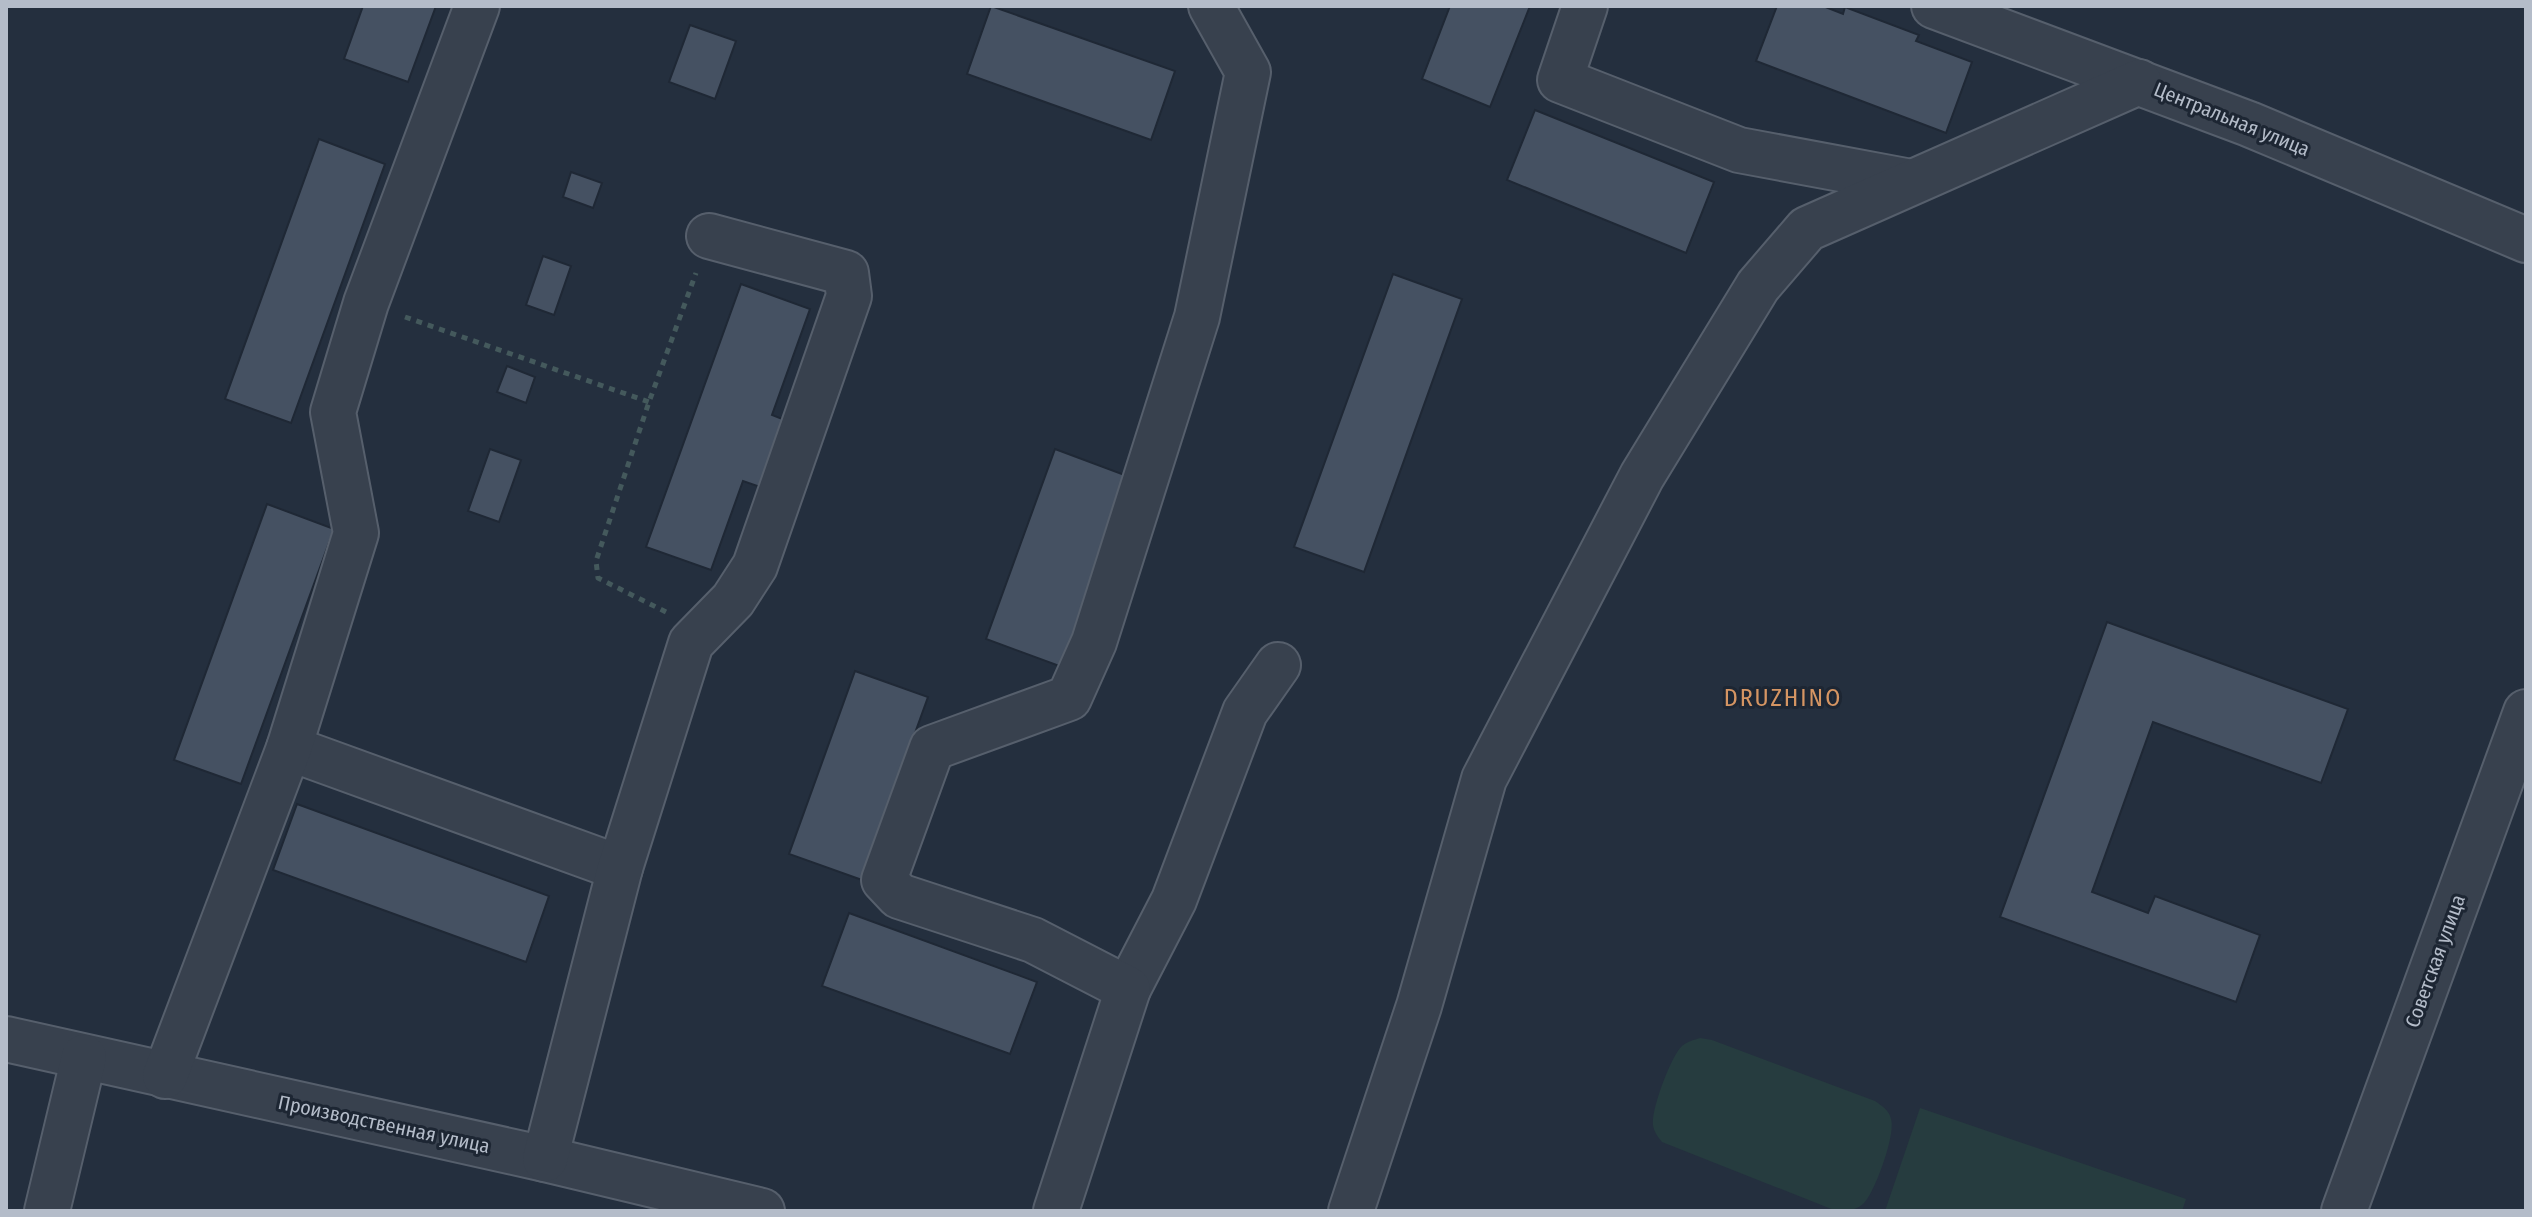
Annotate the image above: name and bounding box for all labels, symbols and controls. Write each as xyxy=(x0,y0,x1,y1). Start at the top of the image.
street label: Центральная улица xyxy=(2151,77,2313,161)
district label: DRUZHINO xyxy=(1724,684,1842,712)
street label: Советская улица xyxy=(2400,891,2470,1031)
street label: Производственная улица xyxy=(276,1090,492,1158)

